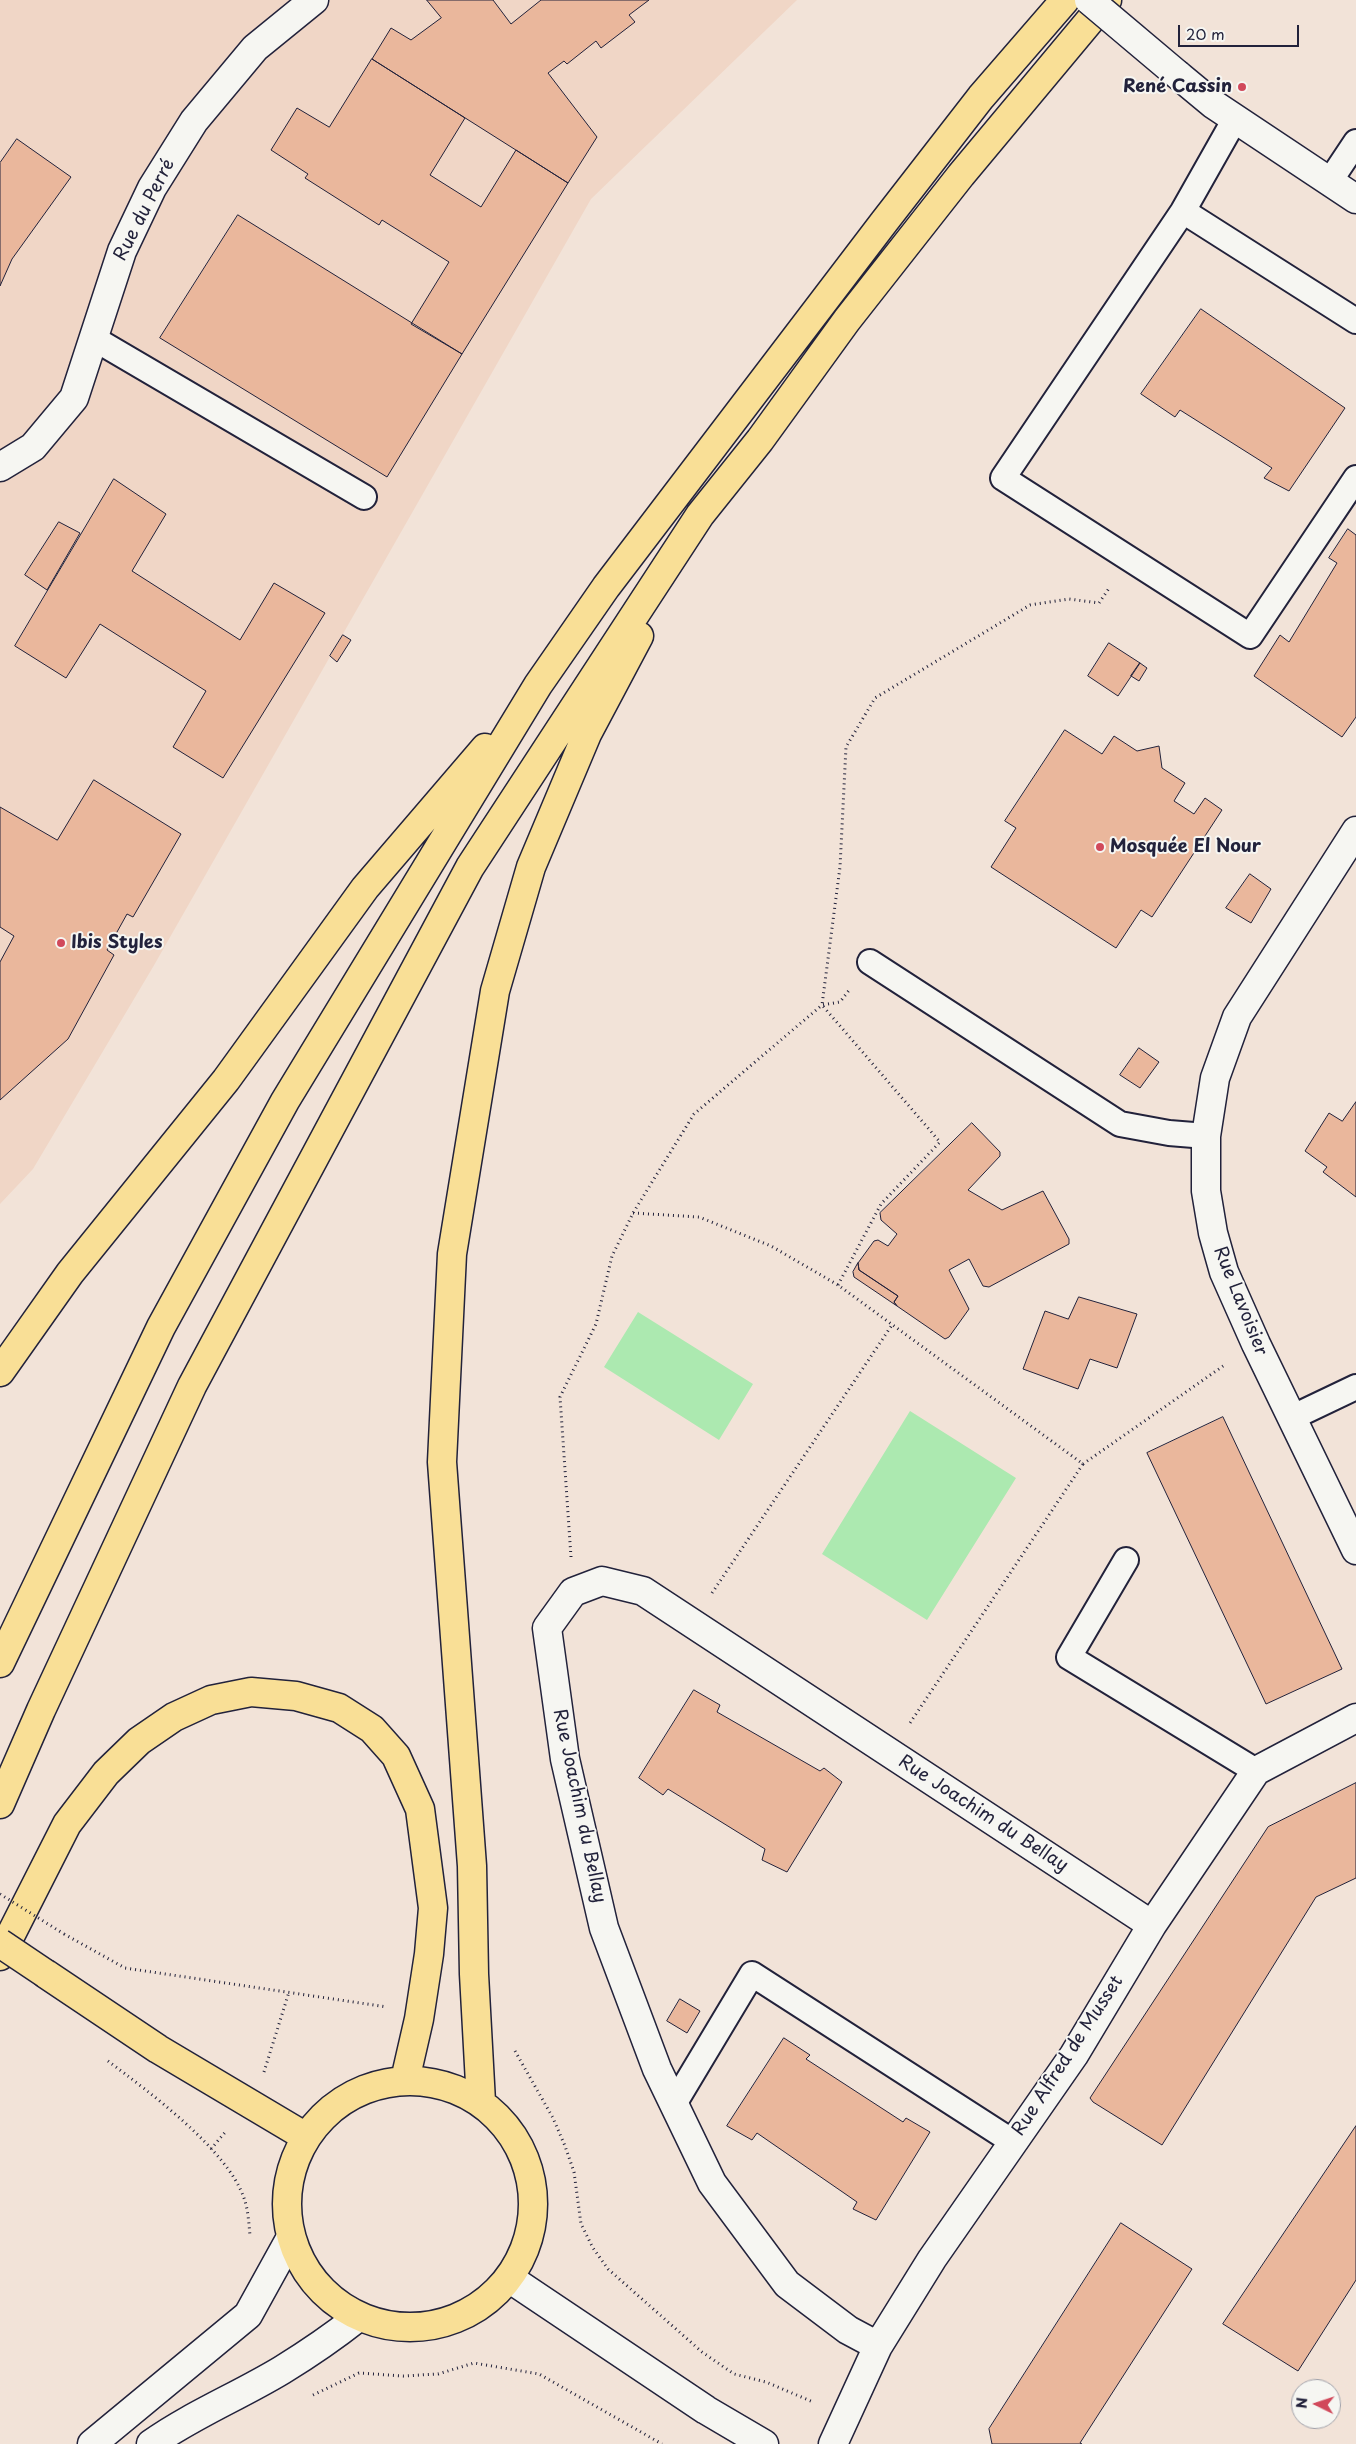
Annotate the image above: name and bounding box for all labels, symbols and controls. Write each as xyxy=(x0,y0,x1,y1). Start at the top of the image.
scale bar xyxy=(1181,15,1302,47)
text: 20 m xyxy=(1186,22,1225,45)
place label: René Cassin xyxy=(1123,76,1232,98)
marker: René Cassin xyxy=(1236,81,1248,93)
street label: Rue du Perré xyxy=(110,155,180,265)
place label: Mosquée El Nour xyxy=(1110,836,1261,858)
marker: Mosquée El Nour xyxy=(1094,841,1106,853)
place label: Ibis Styles xyxy=(71,932,163,954)
marker: Ibis Styles xyxy=(55,937,67,949)
street label: Rue Lavoisier xyxy=(1208,1243,1272,1359)
street label: Rue Joachim du Bellay xyxy=(548,1707,610,1905)
street label: Rue Joachim du Bellay xyxy=(894,1751,1072,1877)
street label: Rue Alfred de Musset xyxy=(1008,1972,1128,2140)
north arrow xyxy=(1291,2379,1341,2429)
text: N xyxy=(1291,2397,1312,2409)

